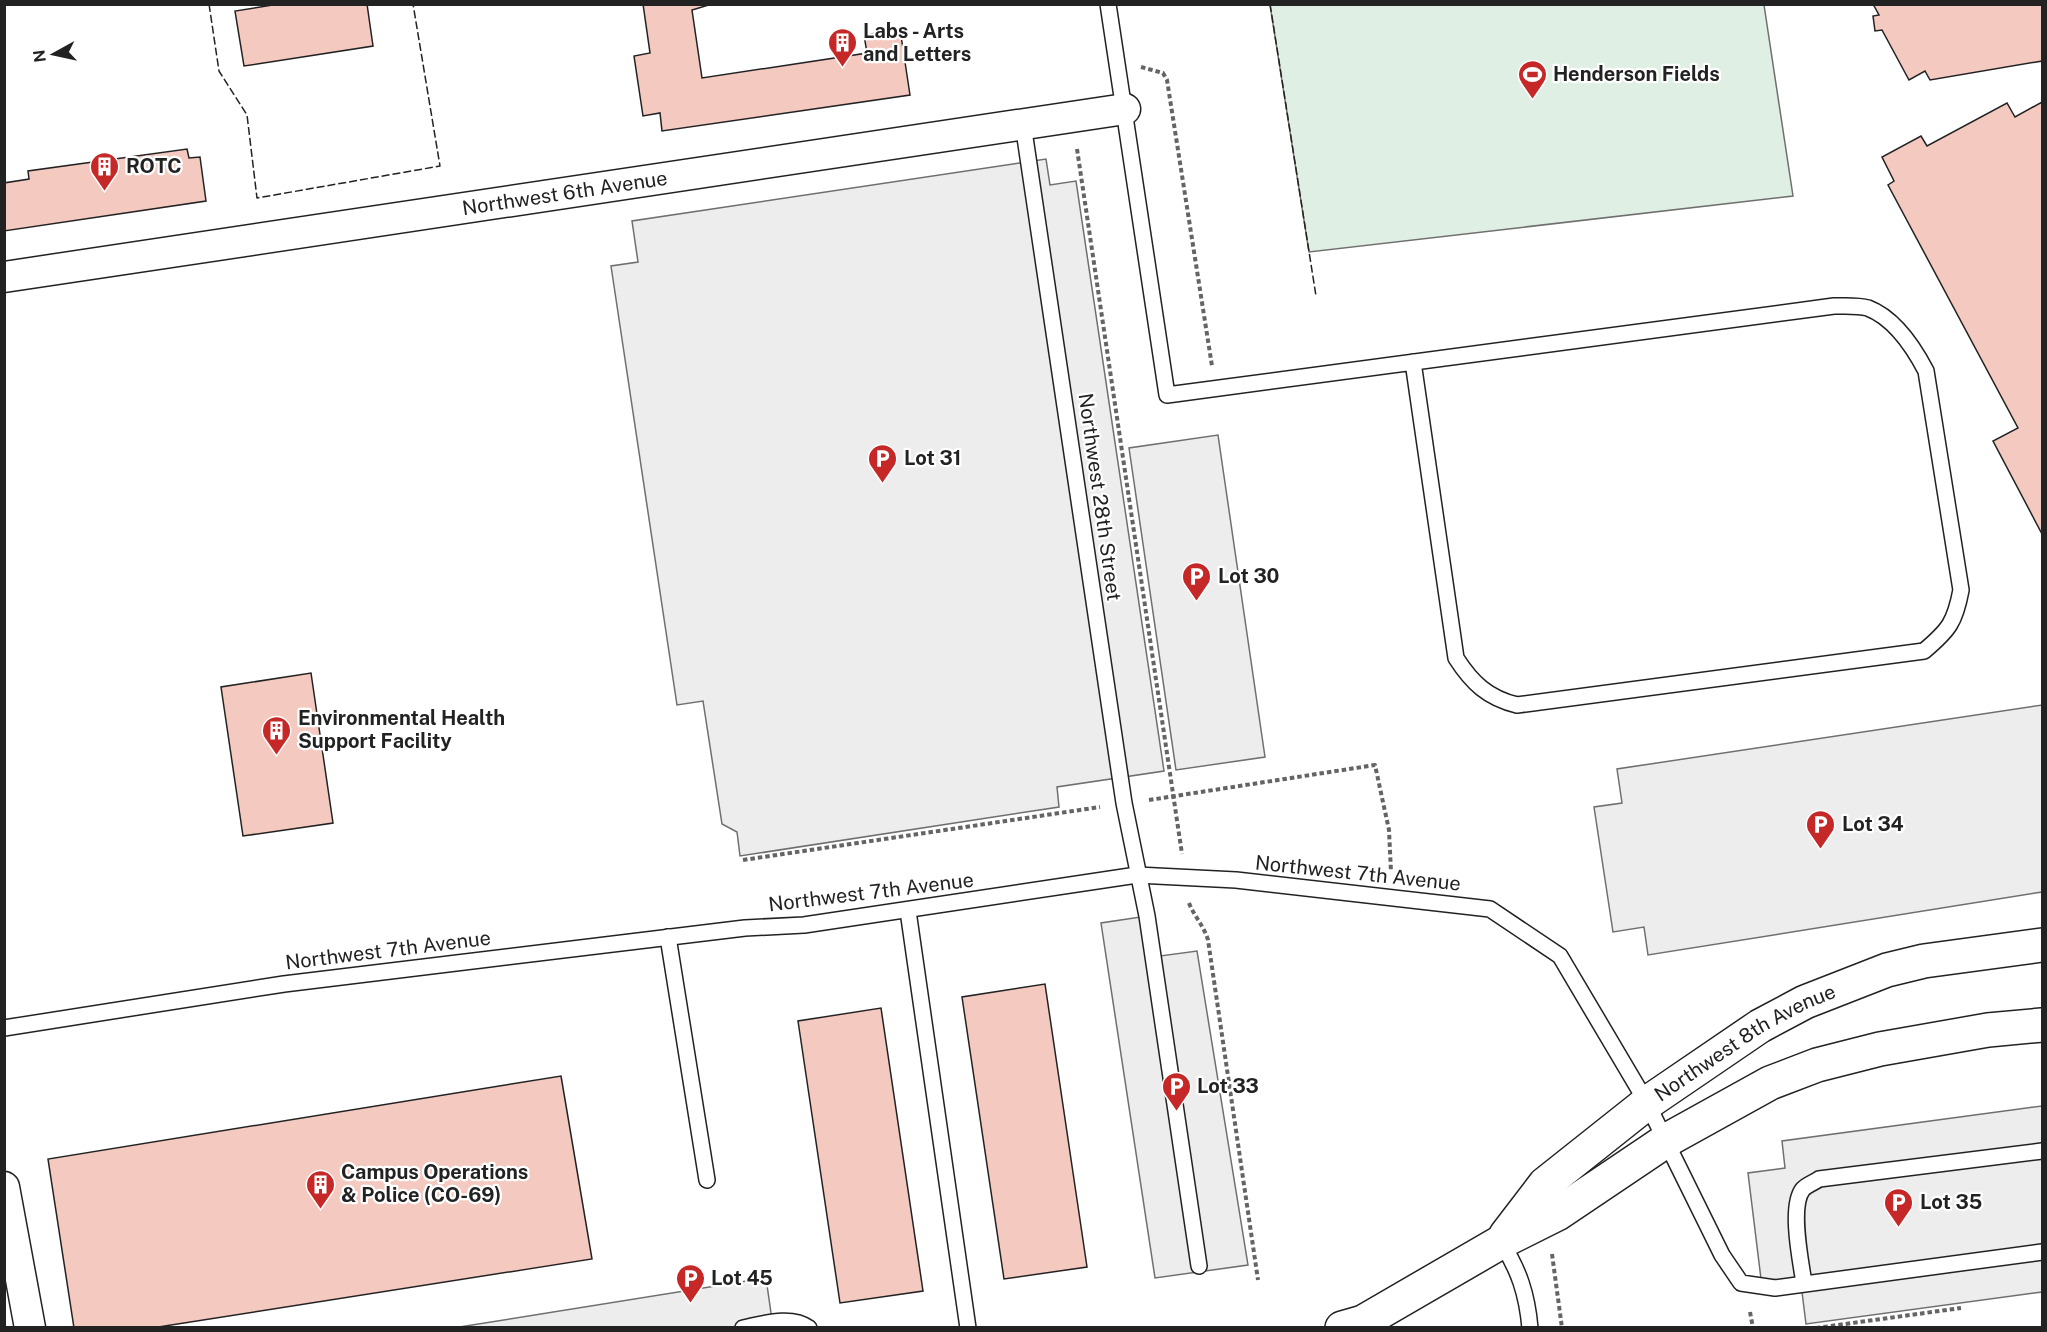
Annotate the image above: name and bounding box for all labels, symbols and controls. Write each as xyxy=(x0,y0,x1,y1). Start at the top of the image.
place label: Labs - Arts and Letters xyxy=(863,19,971,66)
north arrow xyxy=(24,24,84,84)
building icon: Labs - Arts and Letters xyxy=(826,26,858,68)
text: N xyxy=(29,48,50,64)
sports icon: Henderson Fields xyxy=(1516,58,1548,100)
place label: Henderson Fields xyxy=(1553,62,1720,86)
building icon: ROTC xyxy=(89,150,121,192)
place label: ROTC xyxy=(126,154,182,178)
street label: Northwest 6th Avenue xyxy=(460,166,669,220)
street label: Northwest 28th Street xyxy=(1074,392,1126,602)
parking icon: Lot 31 xyxy=(867,442,899,484)
place label: Lot 31 xyxy=(904,446,961,470)
parking icon: Lot 30 xyxy=(1181,560,1213,602)
place label: Lot 30 xyxy=(1218,564,1280,588)
place label: Environmental Health Support Facility xyxy=(298,706,505,753)
building icon: Environmental Health Support Facility xyxy=(261,714,293,756)
parking icon: Lot 34 xyxy=(1805,808,1837,850)
place label: Lot 34 xyxy=(1842,812,1904,836)
street label: Northwest 7th Avenue xyxy=(1254,850,1462,896)
street label: Northwest 7th Avenue xyxy=(767,867,975,917)
street label: Northwest 7th Avenue xyxy=(284,925,492,975)
street label: Northwest 8th Avenue xyxy=(1650,979,1839,1106)
parking icon: Lot 33 xyxy=(1160,1070,1192,1112)
place label: Lot 33 xyxy=(1197,1074,1259,1098)
place label: Campus Operations & Police (CO-69) xyxy=(341,1160,528,1207)
building icon: Campus Operations & Police (CO-69) xyxy=(304,1168,336,1210)
parking icon: Lot 35 xyxy=(1883,1186,1915,1228)
place label: Lot 35 xyxy=(1920,1190,1982,1214)
parking icon: Lot 45 xyxy=(674,1262,706,1304)
place label: Lot 45 xyxy=(711,1266,773,1290)

